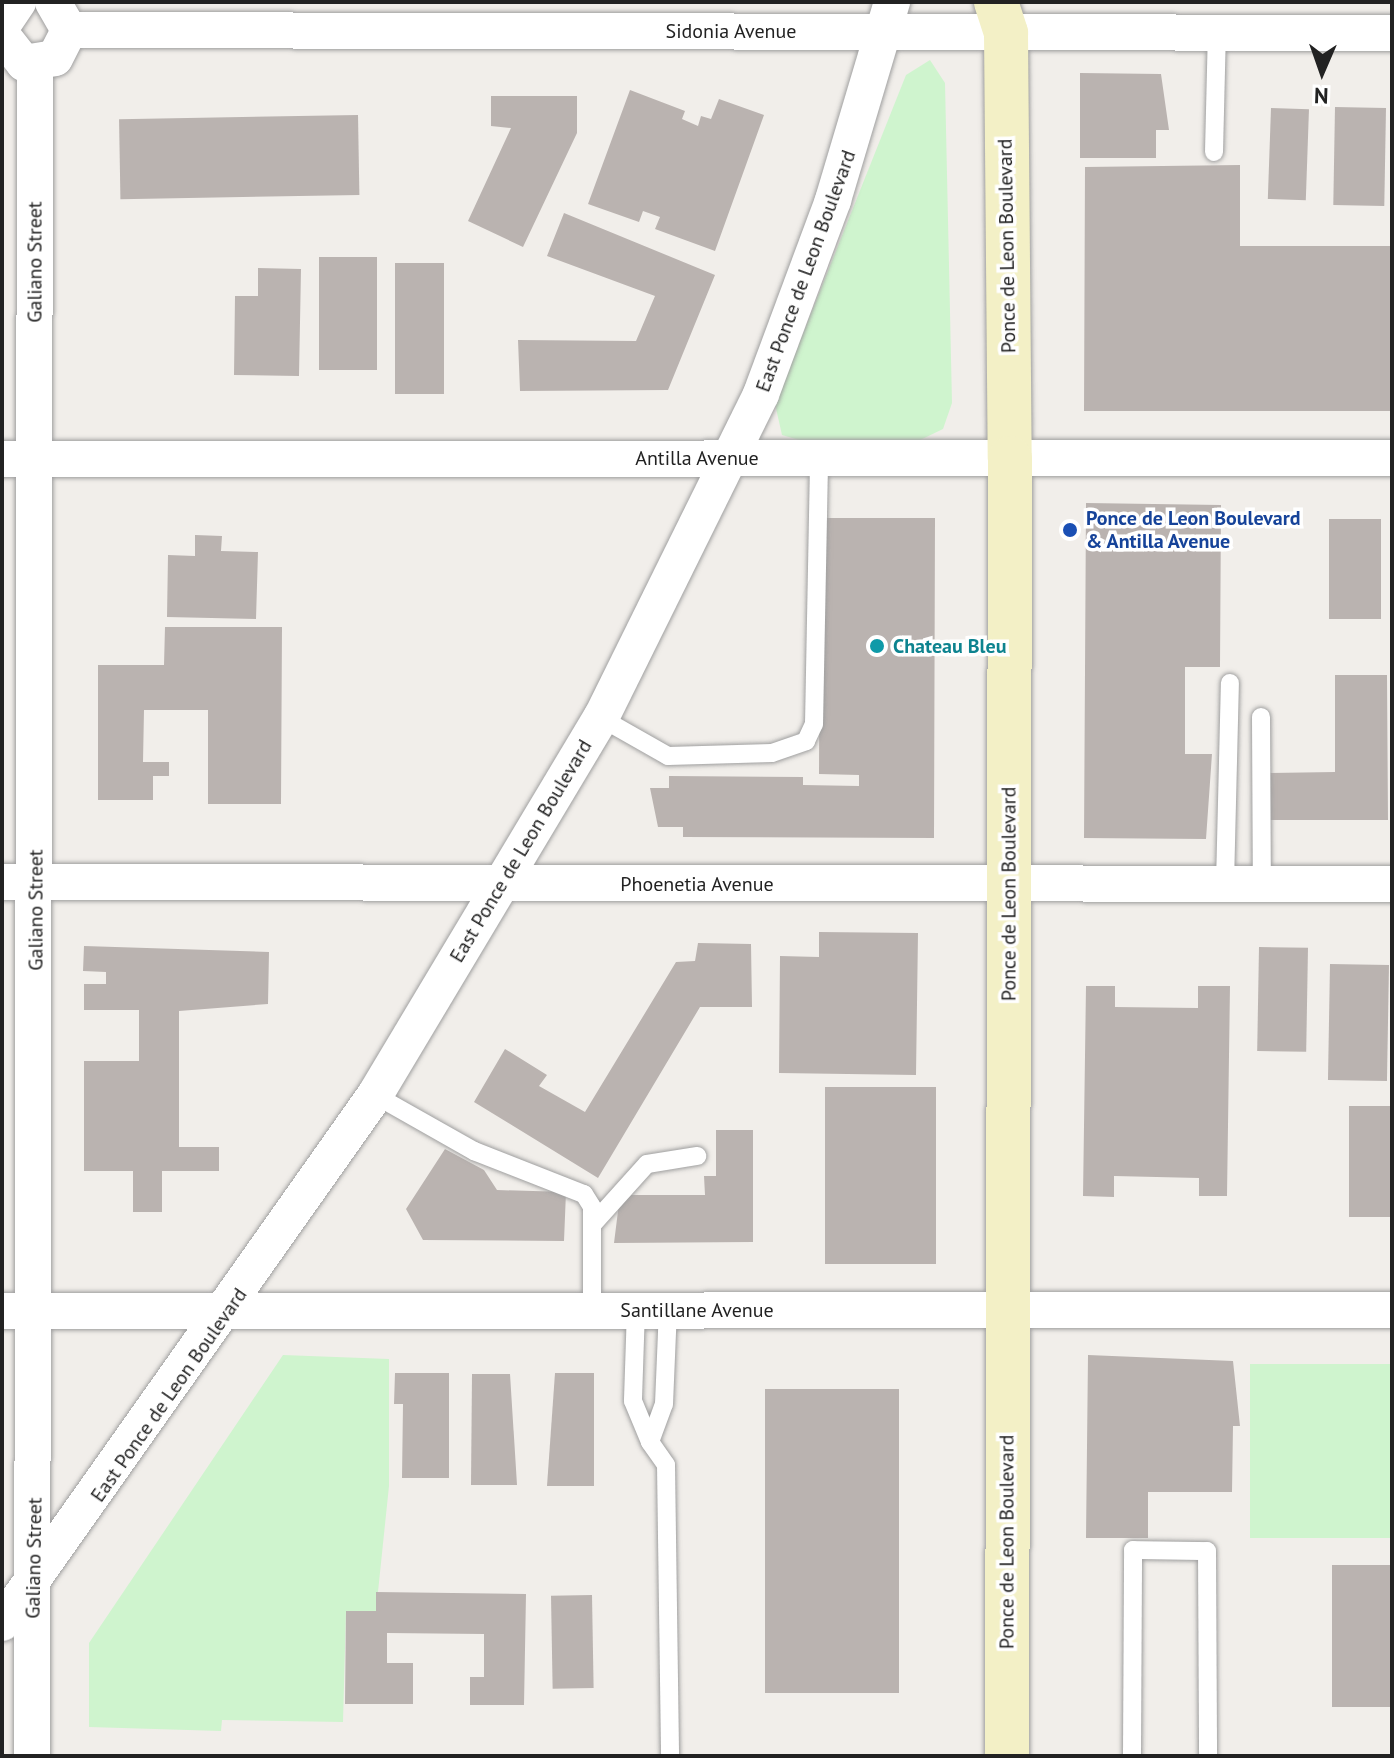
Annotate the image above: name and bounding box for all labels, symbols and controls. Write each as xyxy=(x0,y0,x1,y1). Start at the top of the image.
street label: Sidonia Avenue xyxy=(665,19,797,43)
north arrow xyxy=(1282,32,1362,112)
text: N xyxy=(1313,82,1329,110)
street label: Ponce de Leon Boulevard xyxy=(993,139,1021,353)
street label: East Ponce de Leon Boulevard xyxy=(751,147,861,395)
street label: Galiano Street xyxy=(23,201,47,323)
street label: Antilla Avenue xyxy=(635,446,759,470)
place label: Ponce de Leon Boulevard & Antilla Avenue xyxy=(1086,506,1301,553)
marker: Ponce de Leon Boulevard & Antilla Avenue xyxy=(1061,521,1079,539)
place label: Chateau Bleu xyxy=(893,634,1006,658)
marker: Chateau Bleu xyxy=(868,637,886,655)
street label: East Ponce de Leon Boulevard xyxy=(445,735,597,967)
street label: Ponce de Leon Boulevard xyxy=(997,787,1021,1001)
street label: Galiano Street xyxy=(24,849,48,971)
street label: Phoenetia Avenue xyxy=(620,872,774,896)
street label: East Ponce de Leon Boulevard xyxy=(86,1283,252,1507)
street label: Santillane Avenue xyxy=(620,1298,774,1322)
street label: Ponce de Leon Boulevard xyxy=(995,1435,1019,1649)
street label: Galiano Street xyxy=(21,1497,47,1619)

